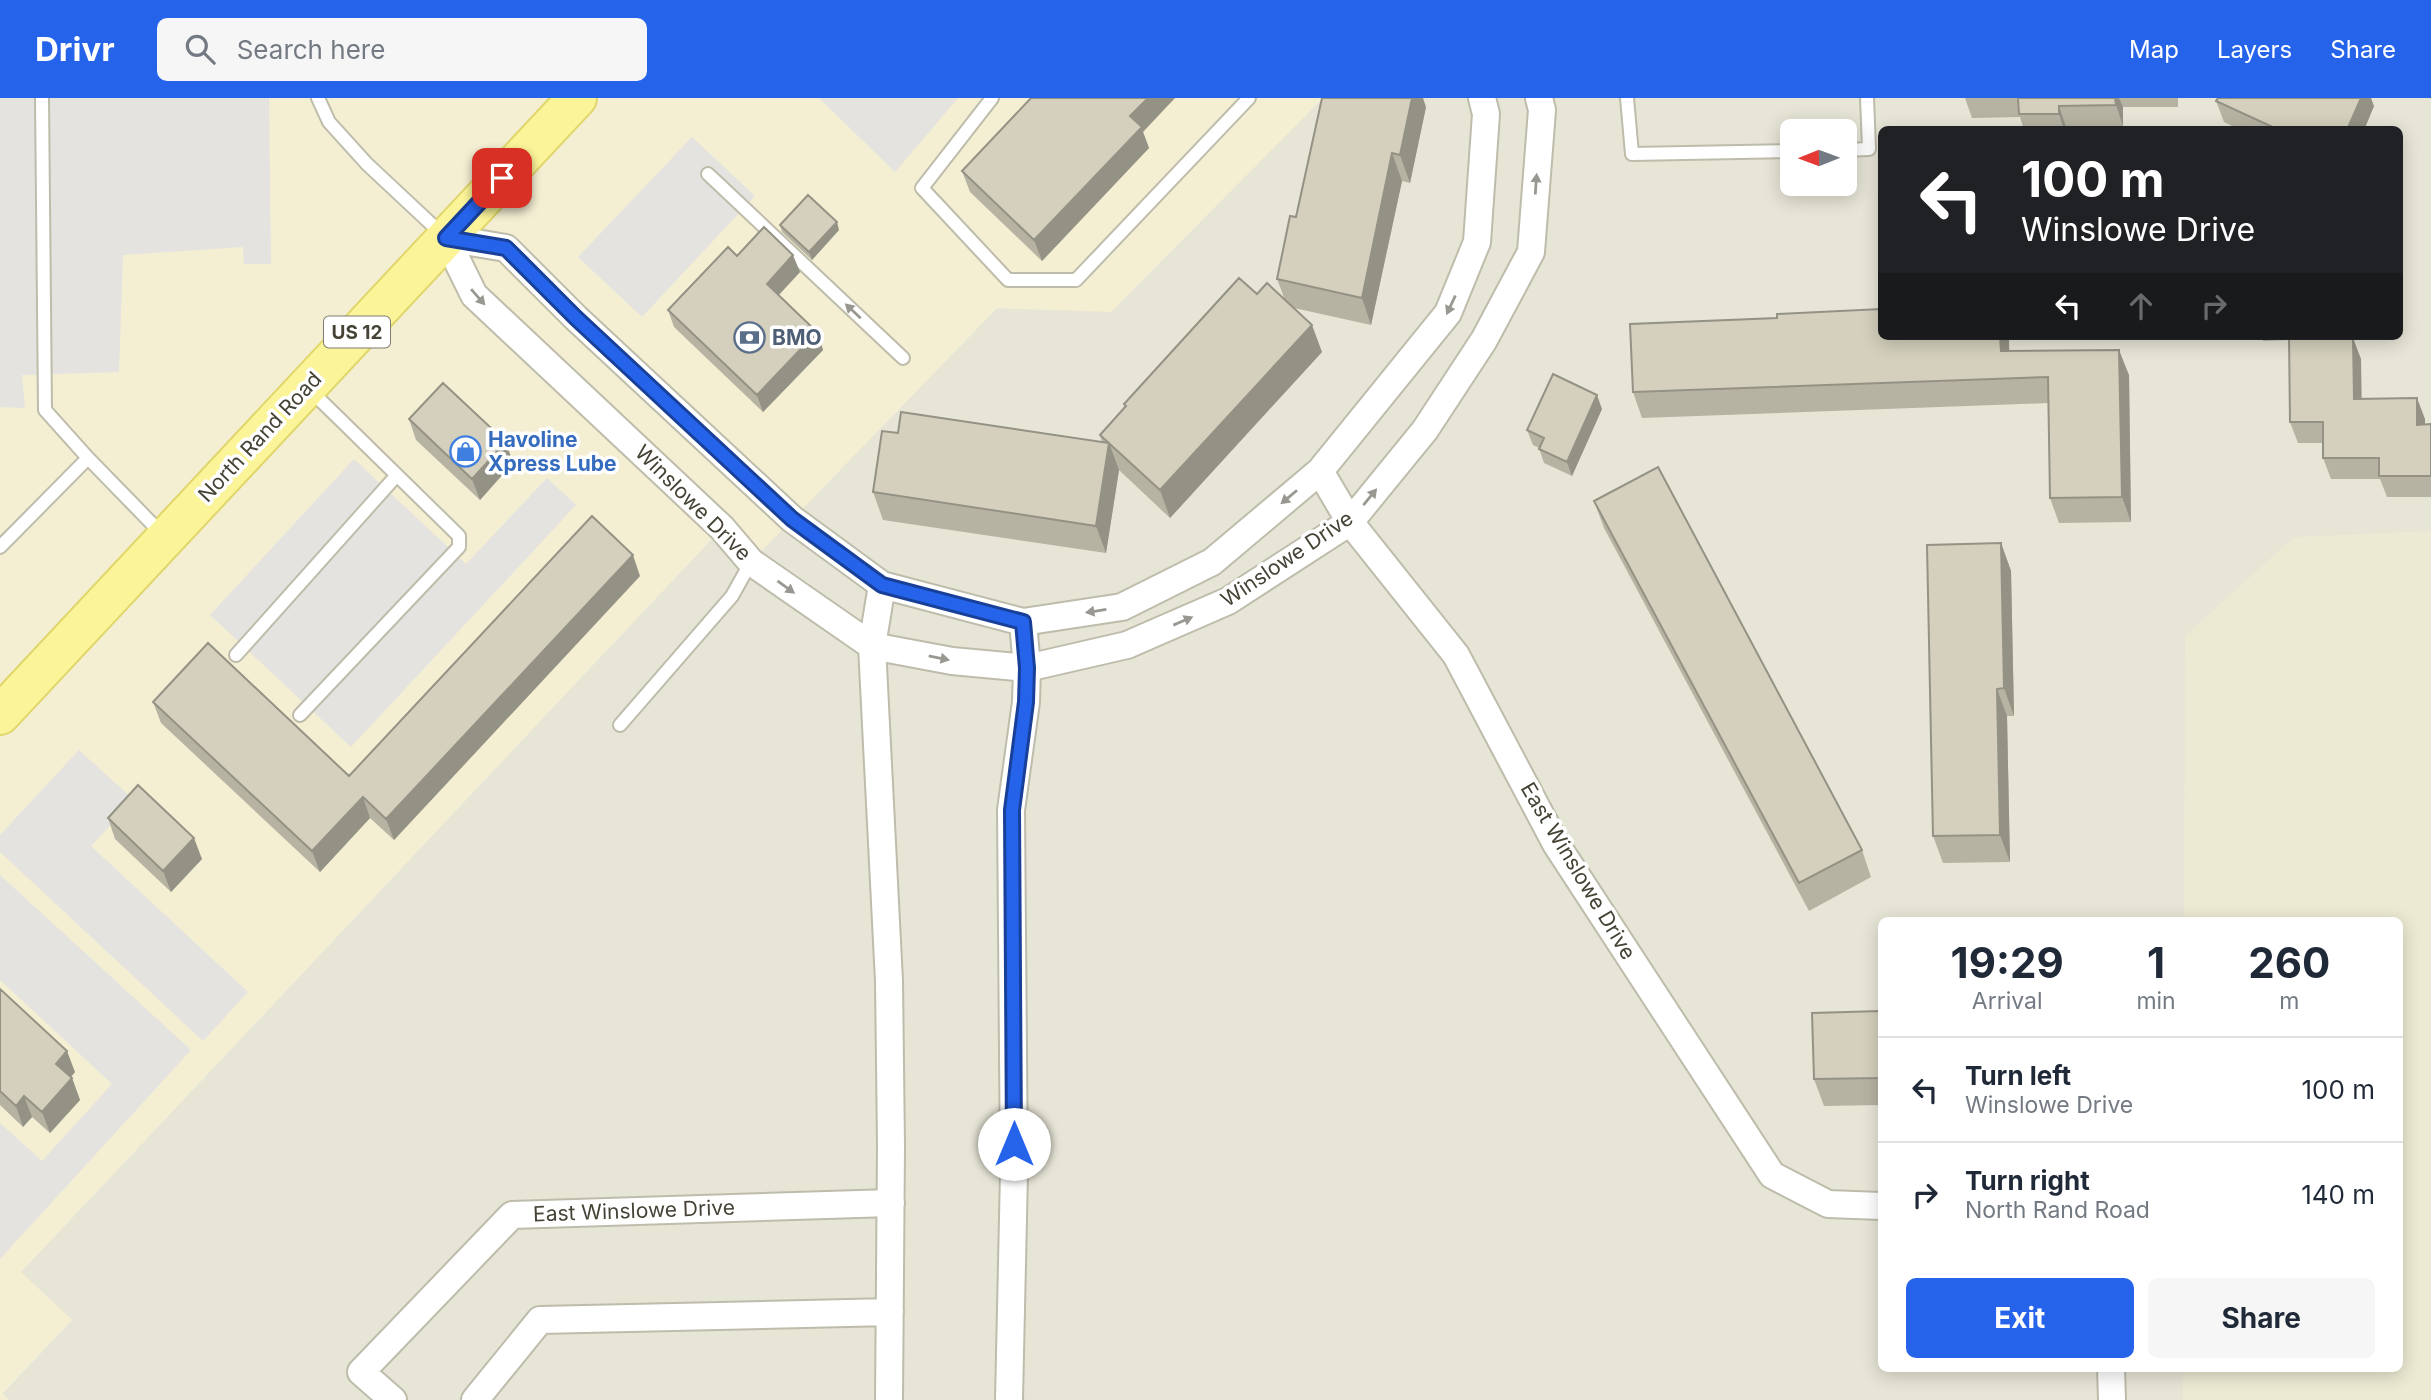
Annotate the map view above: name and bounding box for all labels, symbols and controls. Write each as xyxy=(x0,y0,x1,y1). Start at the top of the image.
search box xyxy=(157,18,647,81)
text: Drivr xyxy=(35,29,115,69)
icon: search xyxy=(181,30,219,68)
text: Search here xyxy=(237,34,385,65)
text: Map xyxy=(2129,35,2179,64)
text: Layers xyxy=(2217,35,2292,64)
text: Share xyxy=(2330,35,2396,64)
north arrow xyxy=(1780,119,1857,196)
map controls xyxy=(1780,119,1857,196)
pin xyxy=(472,148,532,208)
text: 100 m xyxy=(2021,150,2165,209)
icon: left xyxy=(1906,154,1997,245)
icon: arrive xyxy=(483,159,521,197)
one-way arrow xyxy=(1531,173,1542,195)
text: Winslowe Drive xyxy=(2021,210,2255,249)
icon: left xyxy=(2049,287,2087,325)
icon: ahead xyxy=(2122,287,2160,325)
icon: right xyxy=(2195,287,2233,325)
one-way arrow xyxy=(470,288,486,306)
one-way arrow xyxy=(1445,295,1457,315)
one-way arrow xyxy=(845,303,862,319)
road number: US 12 xyxy=(324,316,390,348)
bank icon: BMO xyxy=(732,321,766,355)
place label: BMO xyxy=(772,325,822,350)
street label: North Rand Road xyxy=(193,366,326,507)
place label: Havoline Xpress Lube xyxy=(488,427,616,476)
shop icon: Havoline Xpress Lube xyxy=(448,435,482,469)
street label: Winslowe Drive xyxy=(630,439,757,566)
one-way arrow xyxy=(1363,488,1378,506)
one-way arrow xyxy=(1280,489,1297,504)
street label: Winslowe Drive xyxy=(1216,505,1357,612)
one-way arrow xyxy=(777,580,795,594)
one-way arrow xyxy=(1085,606,1107,617)
one-way arrow xyxy=(1172,615,1193,626)
one-way arrow xyxy=(928,653,950,664)
street label: East Winslowe Drive xyxy=(1516,778,1641,964)
text: 19:29 xyxy=(1951,937,2064,988)
text: 1 xyxy=(2147,937,2165,988)
text: 260 xyxy=(2248,937,2330,988)
text: Arrival xyxy=(1972,987,2043,1015)
text: min xyxy=(2136,987,2176,1015)
text: m xyxy=(2279,987,2299,1015)
text: Turn left xyxy=(1965,1060,2071,1091)
icon: left xyxy=(1906,1071,1944,1109)
text: 100 m xyxy=(2302,1074,2375,1105)
text: Winslowe Drive xyxy=(1965,1091,2133,1119)
position arrow xyxy=(977,1107,1051,1181)
text: Turn right xyxy=(1965,1165,2090,1196)
icon: right xyxy=(1906,1176,1944,1214)
text: 140 m xyxy=(2301,1179,2375,1210)
street label: East Winslowe Drive xyxy=(533,1194,735,1227)
text: North Rand Road xyxy=(1965,1196,2150,1224)
button: Exit xyxy=(1906,1278,2134,1358)
button: Share xyxy=(2148,1278,2375,1358)

